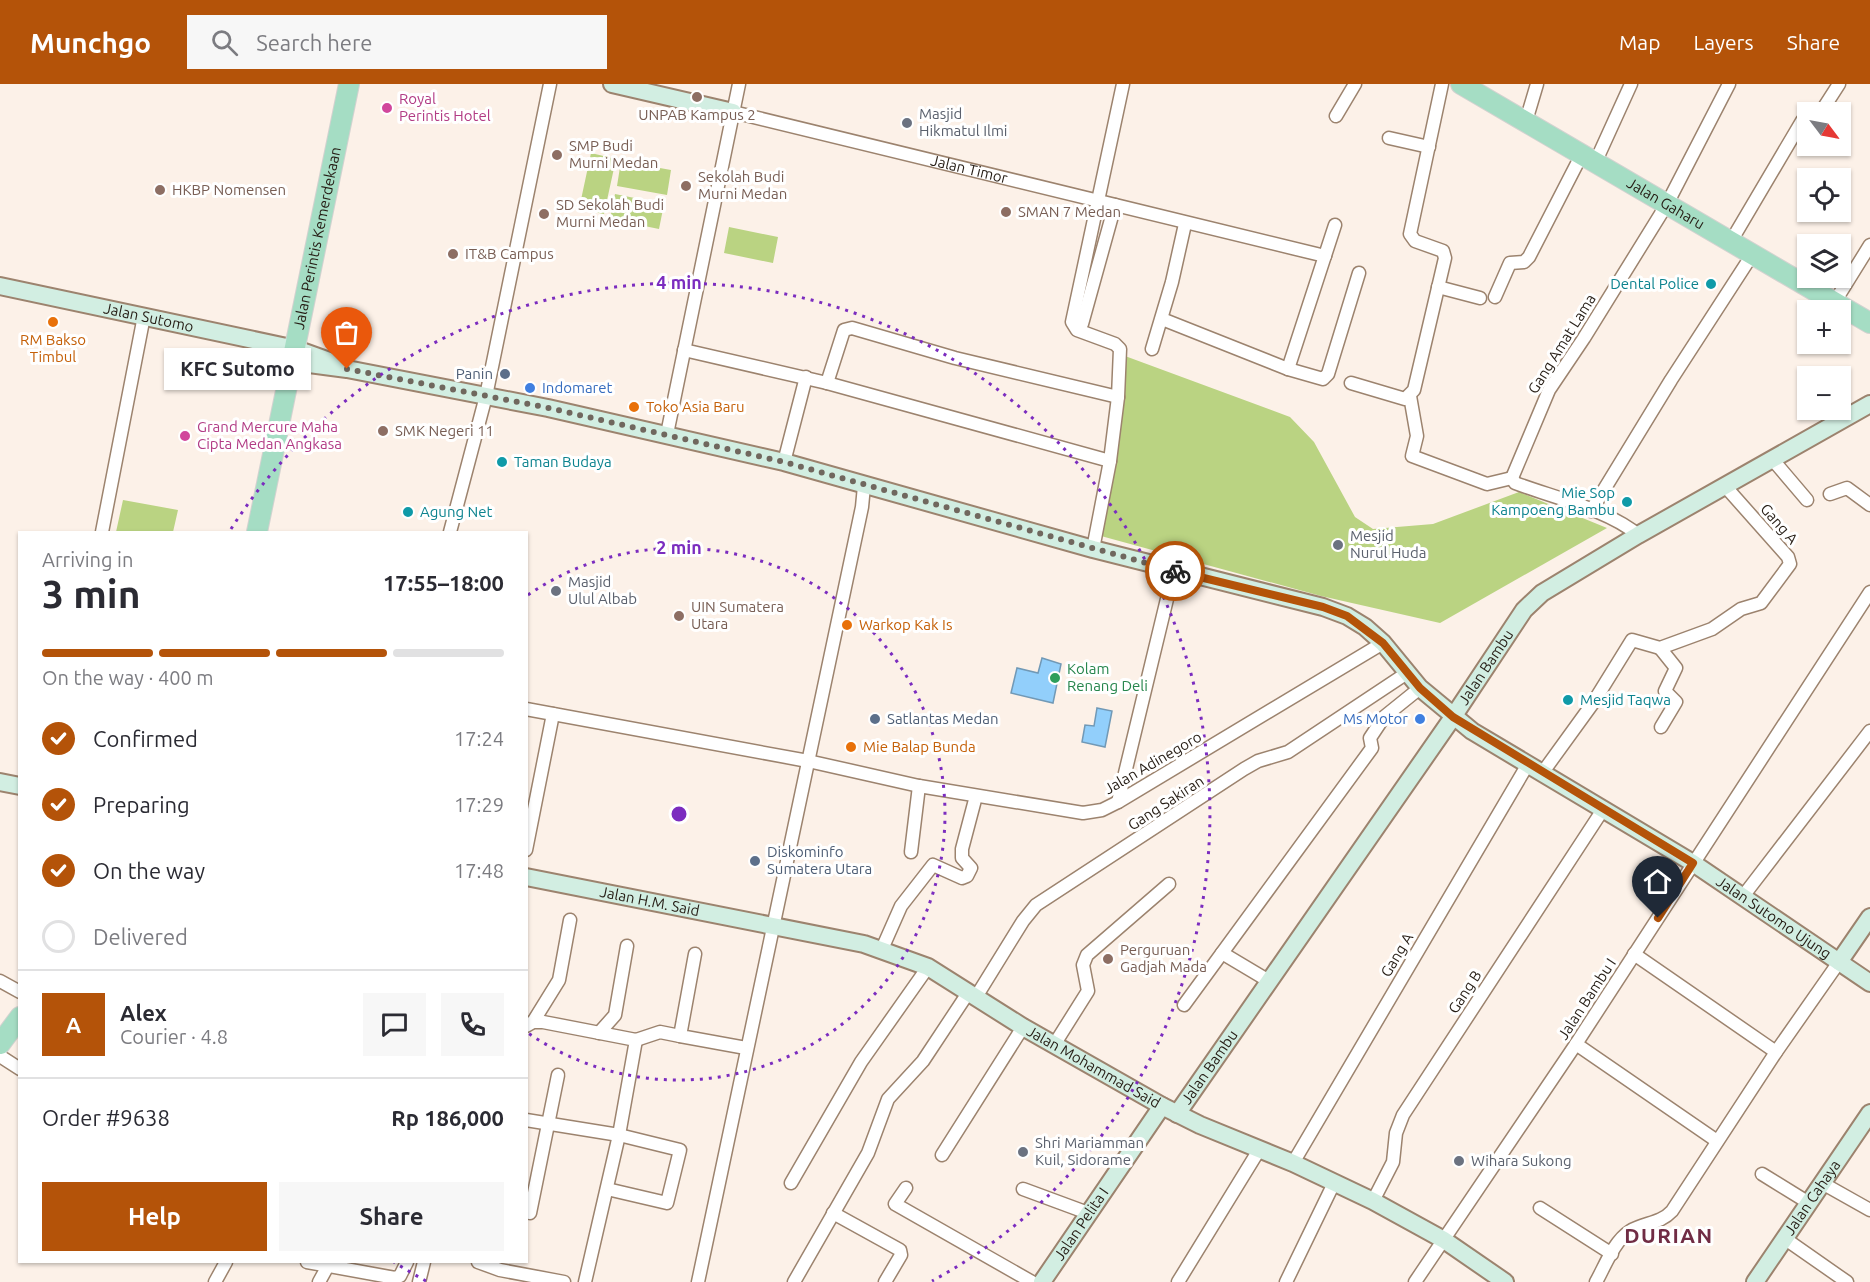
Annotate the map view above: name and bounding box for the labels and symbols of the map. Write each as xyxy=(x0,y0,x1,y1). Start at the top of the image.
place label: Royal Perintis Hotel xyxy=(399,90,491,124)
marker: UNPAB Kampus 2 xyxy=(690,90,704,104)
marker: Royal Perintis Hotel xyxy=(380,101,394,115)
north arrow xyxy=(1797,102,1851,156)
place label: Masjid Hikmatul Ilmi xyxy=(919,105,1008,139)
place label: UNPAB Kampus 2 xyxy=(638,106,756,123)
marker: Masjid Hikmatul Ilmi xyxy=(900,116,914,130)
place label: SMP Budi Murni Medan xyxy=(569,137,658,171)
street label: Jalan Perintis Kemerdekaan xyxy=(290,145,344,331)
marker: SMP Budi Murni Medan xyxy=(550,148,564,162)
street label: Jalan Timor xyxy=(929,151,1010,187)
place label: Sekolah Budi Murni Medan xyxy=(698,168,787,202)
street label: Jalan Gaharu xyxy=(1624,174,1708,232)
marker: Sekolah Budi Murni Medan xyxy=(679,179,693,193)
place label: HKBP Nomensen xyxy=(172,181,286,198)
marker: HKBP Nomensen xyxy=(153,183,167,197)
place label: SD Sekolah Budi Murni Medan xyxy=(556,196,664,230)
place label: SMAN 7 Medan xyxy=(1018,203,1121,220)
marker: SMAN 7 Medan xyxy=(999,205,1013,219)
marker: SD Sekolah Budi Murni Medan xyxy=(537,207,551,221)
place label: IT&B Campus xyxy=(465,245,554,262)
marker: IT&B Campus xyxy=(446,247,460,261)
text: 4 min xyxy=(656,272,702,292)
place label: Dental Police xyxy=(1610,275,1699,292)
marker: Dental Police xyxy=(1704,277,1718,291)
street label: Gang Amat Lama xyxy=(1524,291,1599,397)
street label: Jalan Sutomo xyxy=(102,299,195,335)
pin xyxy=(321,307,372,369)
marker: RM Bakso Timbul xyxy=(46,315,60,329)
place label: RM Bakso Timbul xyxy=(20,331,86,365)
callout: KFC Sutomo xyxy=(164,348,311,390)
place label: Panin xyxy=(456,365,493,382)
marker: Panin xyxy=(498,367,512,381)
place label: Indomaret xyxy=(542,379,613,396)
marker: Indomaret xyxy=(523,381,537,395)
place label: Toko Asia Baru xyxy=(646,398,745,415)
marker: Toko Asia Baru xyxy=(627,400,641,414)
place label: Grand Mercure Maha Cipta Medan Angkasa xyxy=(197,418,342,452)
place label: SMK Negeri 11 xyxy=(395,422,494,439)
marker: SMK Negeri 11 xyxy=(376,424,390,438)
marker: Grand Mercure Maha Cipta Medan Angkasa xyxy=(178,429,192,443)
place label: Taman Budaya xyxy=(514,453,612,470)
marker: Taman Budaya xyxy=(495,455,509,469)
place label: Mie Sop Kampoeng Bambu xyxy=(1491,484,1615,518)
marker: Mie Sop Kampoeng Bambu xyxy=(1620,495,1634,509)
street label: Gang A xyxy=(1757,500,1802,548)
place label: Agung Net xyxy=(420,503,493,520)
marker: Agung Net xyxy=(401,505,415,519)
place label: Mesjid Nurul Huda xyxy=(1350,527,1426,561)
text: 2 min xyxy=(656,537,702,557)
marker: Mesjid Nurul Huda xyxy=(1331,538,1345,552)
courier xyxy=(1145,541,1205,601)
place label: Masjid Ulul Albab xyxy=(568,573,637,607)
marker: Masjid Ulul Albab xyxy=(549,584,563,598)
place label: UIN Sumatera Utara xyxy=(691,598,784,632)
marker: UIN Sumatera Utara xyxy=(672,609,686,623)
place label: Warkop Kak Is xyxy=(859,616,952,633)
marker: Warkop Kak Is xyxy=(840,618,854,632)
street label: Jalan Bambu xyxy=(1455,626,1516,708)
place label: Kolam Renang Deli xyxy=(1067,660,1148,694)
marker: Kolam Renang Deli xyxy=(1048,671,1062,685)
place label: Mesjid Taqwa xyxy=(1580,691,1671,708)
marker: Mesjid Taqwa xyxy=(1561,693,1575,707)
place label: Satlantas Medan xyxy=(887,710,999,727)
place label: Ms Motor xyxy=(1343,710,1408,727)
marker: Satlantas Medan xyxy=(868,712,882,726)
marker: Ms Motor xyxy=(1413,712,1427,726)
street label: Jalan Adinegoro xyxy=(1101,728,1204,797)
place label: Mie Balap Bunda xyxy=(863,738,976,755)
marker: Mie Balap Bunda xyxy=(844,740,858,754)
street label: Gang Sakiran xyxy=(1125,772,1207,833)
centre of rings xyxy=(669,804,689,824)
place label: Diskominfo Sumatera Utara xyxy=(767,843,872,877)
marker: Diskominfo Sumatera Utara xyxy=(748,854,762,868)
pin xyxy=(1632,856,1683,918)
street label: Jalan Sutomo Ujung xyxy=(1713,872,1835,962)
street label: Jalan H.M. Said xyxy=(598,883,701,919)
street label: Gang A xyxy=(1377,930,1416,980)
place label: Perguruan Gadjah Mada xyxy=(1120,941,1207,975)
marker: Perguruan Gadjah Mada xyxy=(1101,952,1115,966)
street label: Jalan Bambu I xyxy=(1554,955,1619,1043)
street label: Gang B xyxy=(1444,967,1485,1016)
street label: Jalan Mohammad Said xyxy=(1024,1022,1163,1111)
street label: Jalan Bambu xyxy=(1177,1027,1241,1107)
place label: Shri Mariamman Kuil, Sidorame xyxy=(1035,1134,1144,1168)
marker: Shri Mariamman Kuil, Sidorame xyxy=(1016,1145,1030,1159)
place label: Wihara Sukong xyxy=(1471,1152,1572,1169)
marker: Wihara Sukong xyxy=(1452,1154,1466,1168)
street label: Jalan Cahaya xyxy=(1780,1157,1843,1238)
street label: Jalan Pelita I xyxy=(1050,1184,1112,1263)
district label: DURIAN xyxy=(1624,1223,1714,1247)

